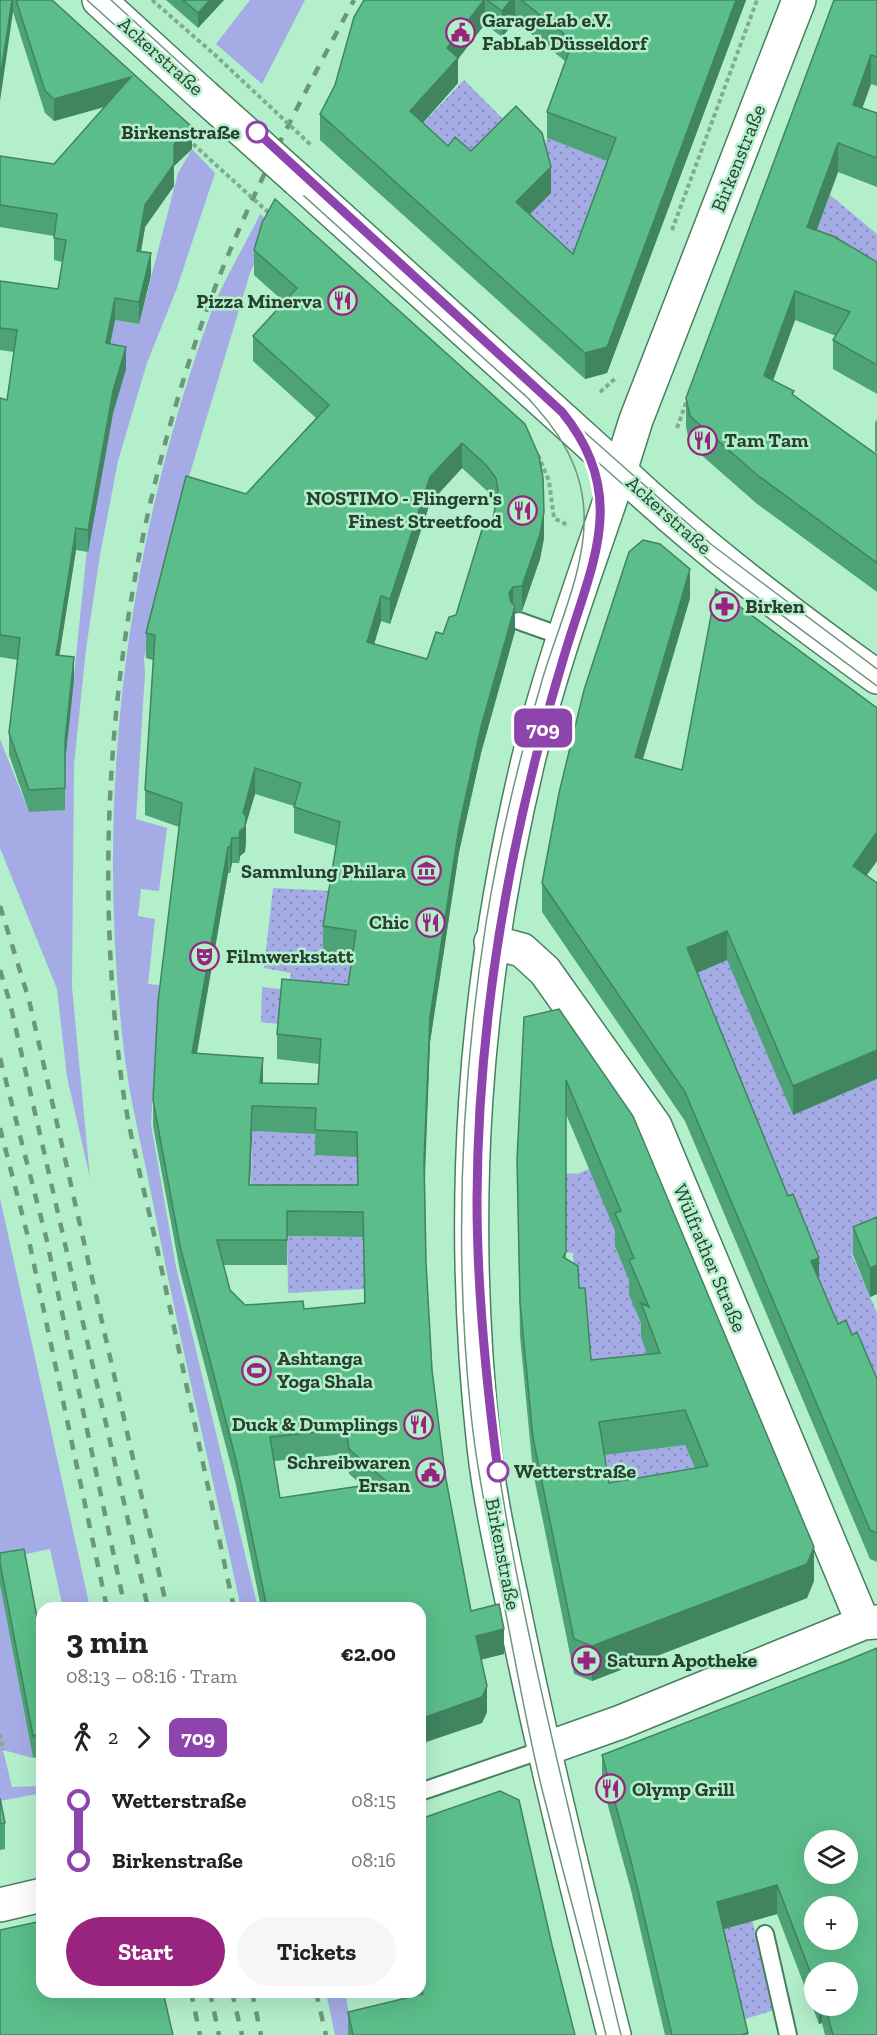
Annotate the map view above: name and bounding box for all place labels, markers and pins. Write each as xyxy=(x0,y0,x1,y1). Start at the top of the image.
place label: GarageLab e.V. FabLab Düsseldorf xyxy=(482,8,649,55)
public building icon: GarageLab e.V. FabLab Düsseldorf xyxy=(445,16,477,48)
place label: Birkenstraße xyxy=(121,120,240,144)
marker: Birkenstraße xyxy=(246,121,268,143)
restaurant icon: Pizza Minerva xyxy=(327,285,359,317)
place label: Pizza Minerva xyxy=(196,289,322,313)
restaurant icon: Tam Tam xyxy=(687,424,719,456)
place label: Tam Tam xyxy=(724,428,809,452)
place label: NOSTIMO - Flingern's Finest Streetfood xyxy=(306,486,503,533)
restaurant icon: NOSTIMO - Flingern's Finest Streetfood xyxy=(507,494,539,526)
pharmacy icon: Birken xyxy=(708,590,740,622)
place label: Birken xyxy=(745,594,805,618)
museum icon: Sammlung Philara xyxy=(411,855,443,887)
place label: Sammlung Philara xyxy=(241,859,406,883)
restaurant icon: Chic xyxy=(414,906,446,938)
place label: Chic xyxy=(369,910,410,934)
theatre icon: Filmwerkstatt xyxy=(189,940,221,972)
place label: Filmwerkstatt xyxy=(226,944,355,968)
place label: Ashtanga Yoga Shala xyxy=(277,1346,373,1393)
sports icon: Ashtanga Yoga Shala xyxy=(240,1354,272,1386)
restaurant icon: Duck & Dumplings xyxy=(403,1408,435,1440)
place label: Duck & Dumplings xyxy=(232,1412,398,1436)
place label: Schreibwaren Ersan xyxy=(287,1450,410,1497)
public building icon: Schreibwaren Ersan xyxy=(415,1457,447,1489)
place label: Wetterstraße xyxy=(514,1459,636,1483)
marker: Wetterstraße xyxy=(487,1460,509,1482)
pharmacy icon: Saturn Apotheke xyxy=(570,1644,602,1676)
place label: Saturn Apotheke xyxy=(607,1648,757,1672)
restaurant icon: Olymp Grill xyxy=(595,1773,627,1805)
place label: Olymp Grill xyxy=(632,1777,735,1801)

